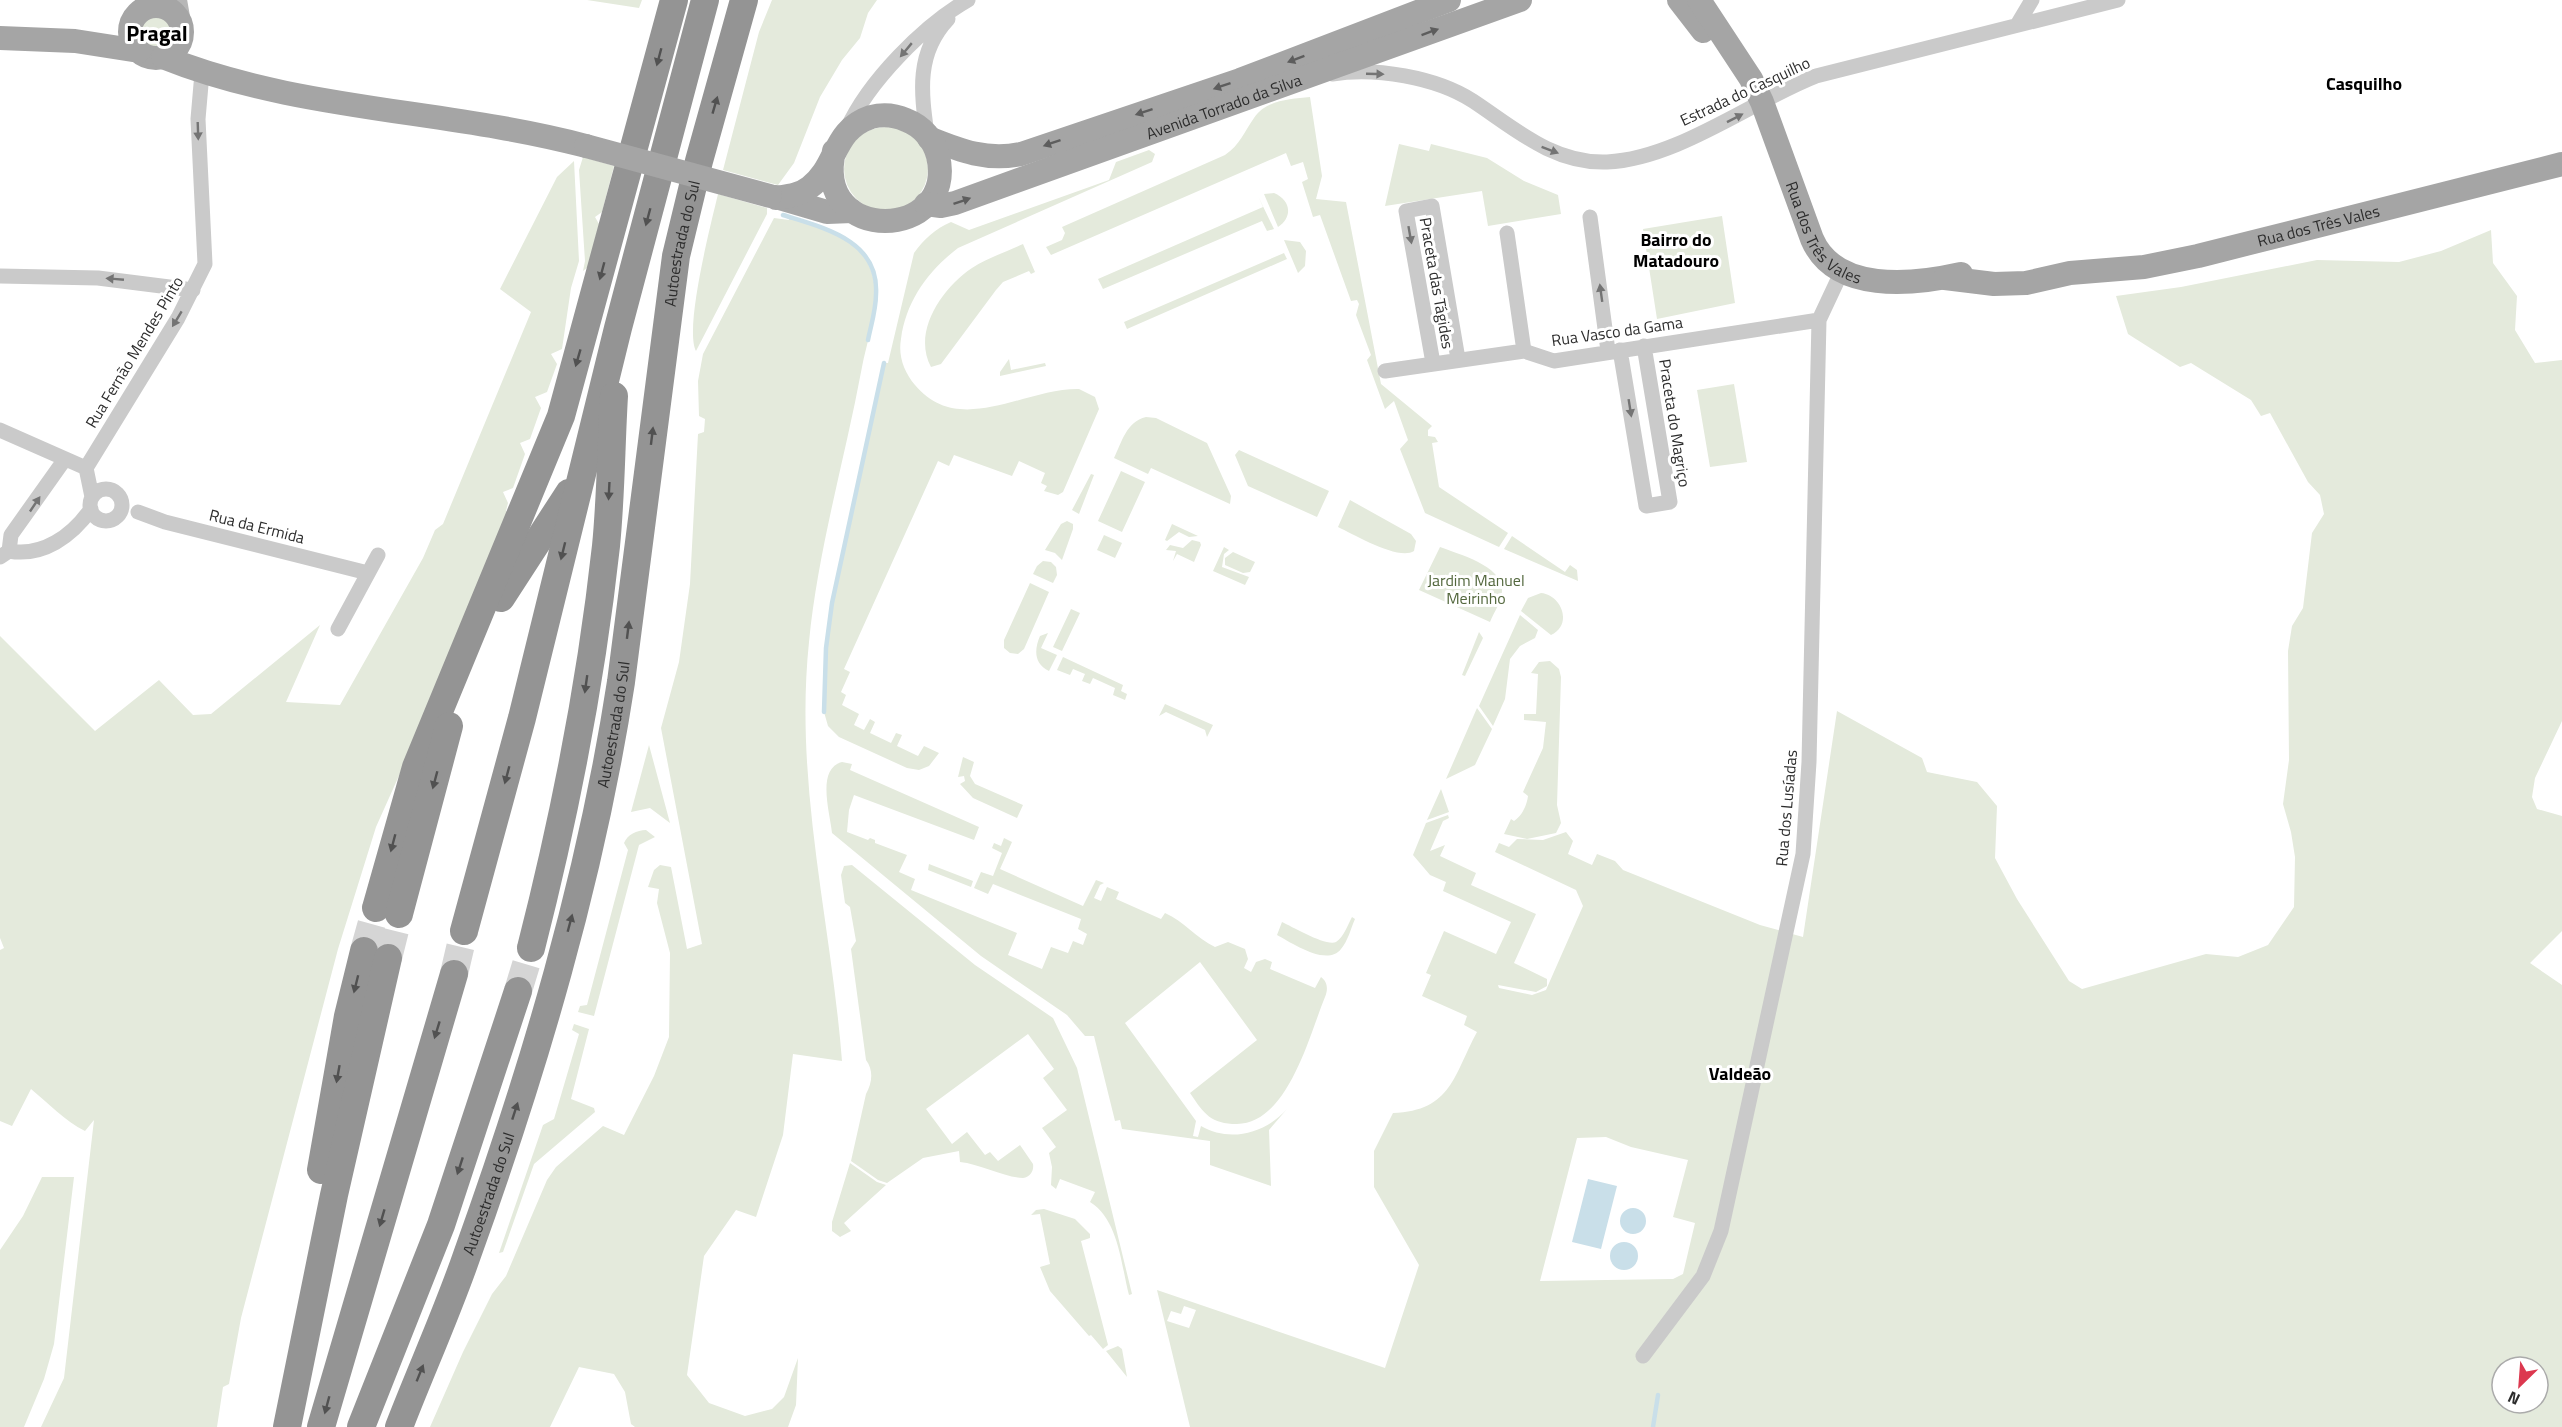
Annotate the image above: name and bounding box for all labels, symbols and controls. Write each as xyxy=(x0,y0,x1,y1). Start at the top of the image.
district label: Pragal xyxy=(126,16,188,50)
one-way arrow xyxy=(1422,27,1440,37)
one-way arrow xyxy=(900,42,913,57)
one-way arrow xyxy=(654,47,664,66)
street label: Estrada do Casquilho xyxy=(1676,50,1814,132)
one-way arrow xyxy=(1287,54,1305,64)
street label: Avenida Torrado da Silva xyxy=(1143,67,1305,145)
one-way arrow xyxy=(1366,69,1385,79)
district label: Casquilho xyxy=(2326,70,2402,97)
one-way arrow xyxy=(1213,81,1231,91)
one-way arrow xyxy=(710,96,720,114)
one-way arrow xyxy=(1135,107,1153,117)
one-way arrow xyxy=(1726,113,1743,122)
one-way arrow xyxy=(194,122,203,141)
one-way arrow xyxy=(1043,139,1061,149)
one-way arrow xyxy=(1542,145,1560,155)
street label: Autoestrada do Sul xyxy=(658,178,706,308)
street label: Rua dos Três Vales xyxy=(1780,178,1864,290)
one-way arrow xyxy=(953,195,971,205)
street label: Rua dos Três Vales xyxy=(2255,199,2382,253)
one-way arrow xyxy=(642,208,652,226)
street label: Praceta das Tágides xyxy=(1414,215,1460,351)
one-way arrow xyxy=(1406,225,1415,244)
district label: Bairro do Matadouro xyxy=(1633,226,1719,274)
one-way arrow xyxy=(597,262,606,280)
street label: Rua Fernão Mendes Pinto xyxy=(79,272,189,432)
one-way arrow xyxy=(105,274,124,284)
one-way arrow xyxy=(1596,284,1605,303)
street label: Rua Vasco da Gama xyxy=(1550,310,1684,352)
one-way arrow xyxy=(172,311,182,328)
one-way arrow xyxy=(573,349,582,367)
street label: Praceta do Magriço xyxy=(1653,357,1697,489)
one-way arrow xyxy=(1625,398,1634,417)
one-way arrow xyxy=(648,427,657,446)
one-way arrow xyxy=(604,482,613,501)
one-way arrow xyxy=(29,497,41,513)
street label: Rua da Ermida xyxy=(207,503,307,549)
one-way arrow xyxy=(557,542,567,561)
park label: Jardim Manuel Meirinho xyxy=(1427,568,1525,610)
one-way arrow xyxy=(623,620,632,639)
street label: Autoestrada do Sul xyxy=(590,660,636,790)
one-way arrow xyxy=(582,675,591,694)
street label: Rua dos Lusíadas xyxy=(1769,749,1803,867)
one-way arrow xyxy=(502,766,511,784)
one-way arrow xyxy=(429,771,439,789)
one-way arrow xyxy=(387,833,397,852)
one-way arrow xyxy=(565,914,575,932)
one-way arrow xyxy=(350,974,360,993)
one-way arrow xyxy=(432,1022,441,1040)
district label: Valdeão xyxy=(1709,1060,1771,1087)
one-way arrow xyxy=(333,1064,342,1083)
one-way arrow xyxy=(511,1101,521,1119)
street label: Autoestrada do Sul xyxy=(456,1129,520,1258)
one-way arrow xyxy=(455,1157,464,1175)
one-way arrow xyxy=(377,1209,386,1227)
north arrow xyxy=(2490,1355,2550,1415)
one-way arrow xyxy=(415,1363,425,1381)
text: N xyxy=(2504,1385,2524,1412)
one-way arrow xyxy=(322,1396,332,1414)

